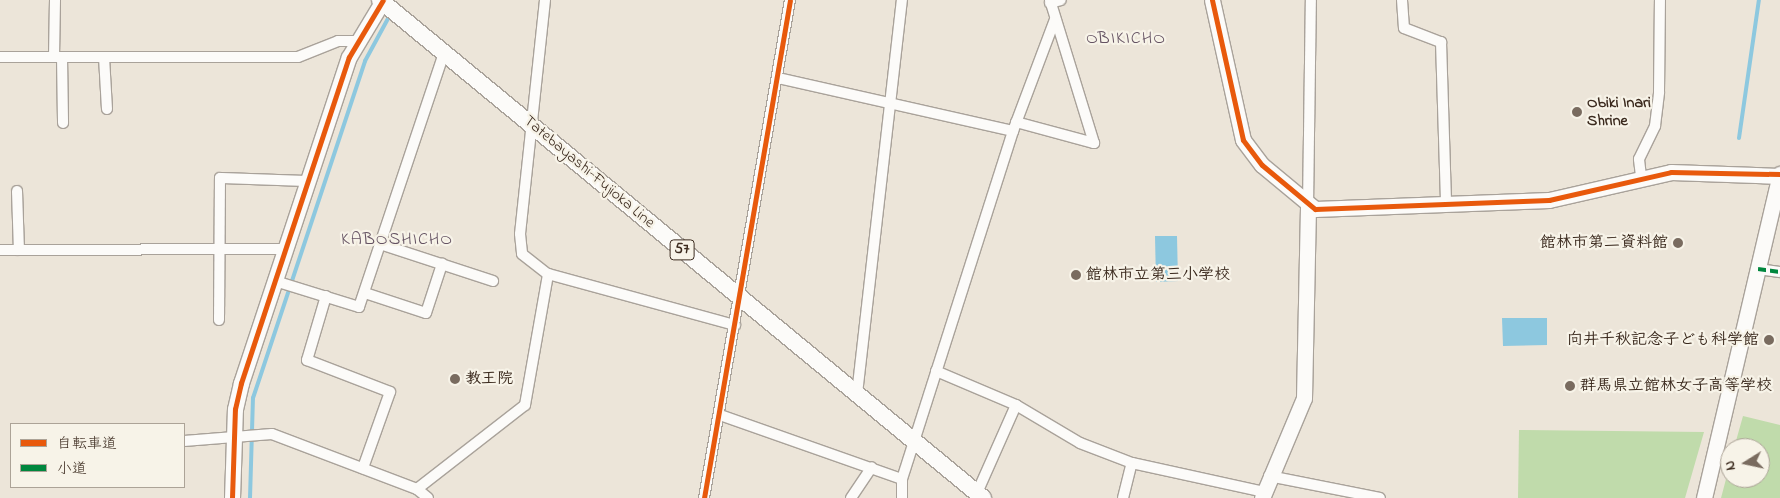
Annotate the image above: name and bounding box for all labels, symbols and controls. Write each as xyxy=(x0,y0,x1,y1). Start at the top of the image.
district label: OBIKICHO xyxy=(1085,28,1167,50)
place label: Obiki Inari Shrine xyxy=(1587,93,1651,131)
marker: Obiki Inari Shrine xyxy=(1571,106,1583,118)
street label: Tatebayashi-Fujioka Line xyxy=(519,111,659,233)
district label: KABOSHICHO xyxy=(340,229,454,251)
place label: 館林市第二資料館 xyxy=(1540,233,1668,253)
marker: 館林市第二資料館 xyxy=(1672,237,1684,249)
road number: 57 xyxy=(670,238,694,262)
place label: 館林市立第三小学校 xyxy=(1086,265,1230,285)
marker: 館林市立第三小学校 xyxy=(1070,269,1082,281)
place label: 向井千秋記念子ども科学館 xyxy=(1567,330,1759,350)
marker: 向井千秋記念子ども科学館 xyxy=(1763,334,1775,346)
place label: 教王院 xyxy=(465,369,513,389)
marker: 教王院 xyxy=(449,373,461,385)
place label: 群馬県立館林女子高等学校 xyxy=(1580,376,1772,396)
marker: 群馬県立館林女子高等学校 xyxy=(1564,380,1576,392)
legend xyxy=(10,423,185,488)
text: 自転車道 xyxy=(57,433,117,455)
north arrow xyxy=(1720,438,1770,488)
text: 小道 xyxy=(57,458,87,480)
text: N xyxy=(1720,459,1742,472)

